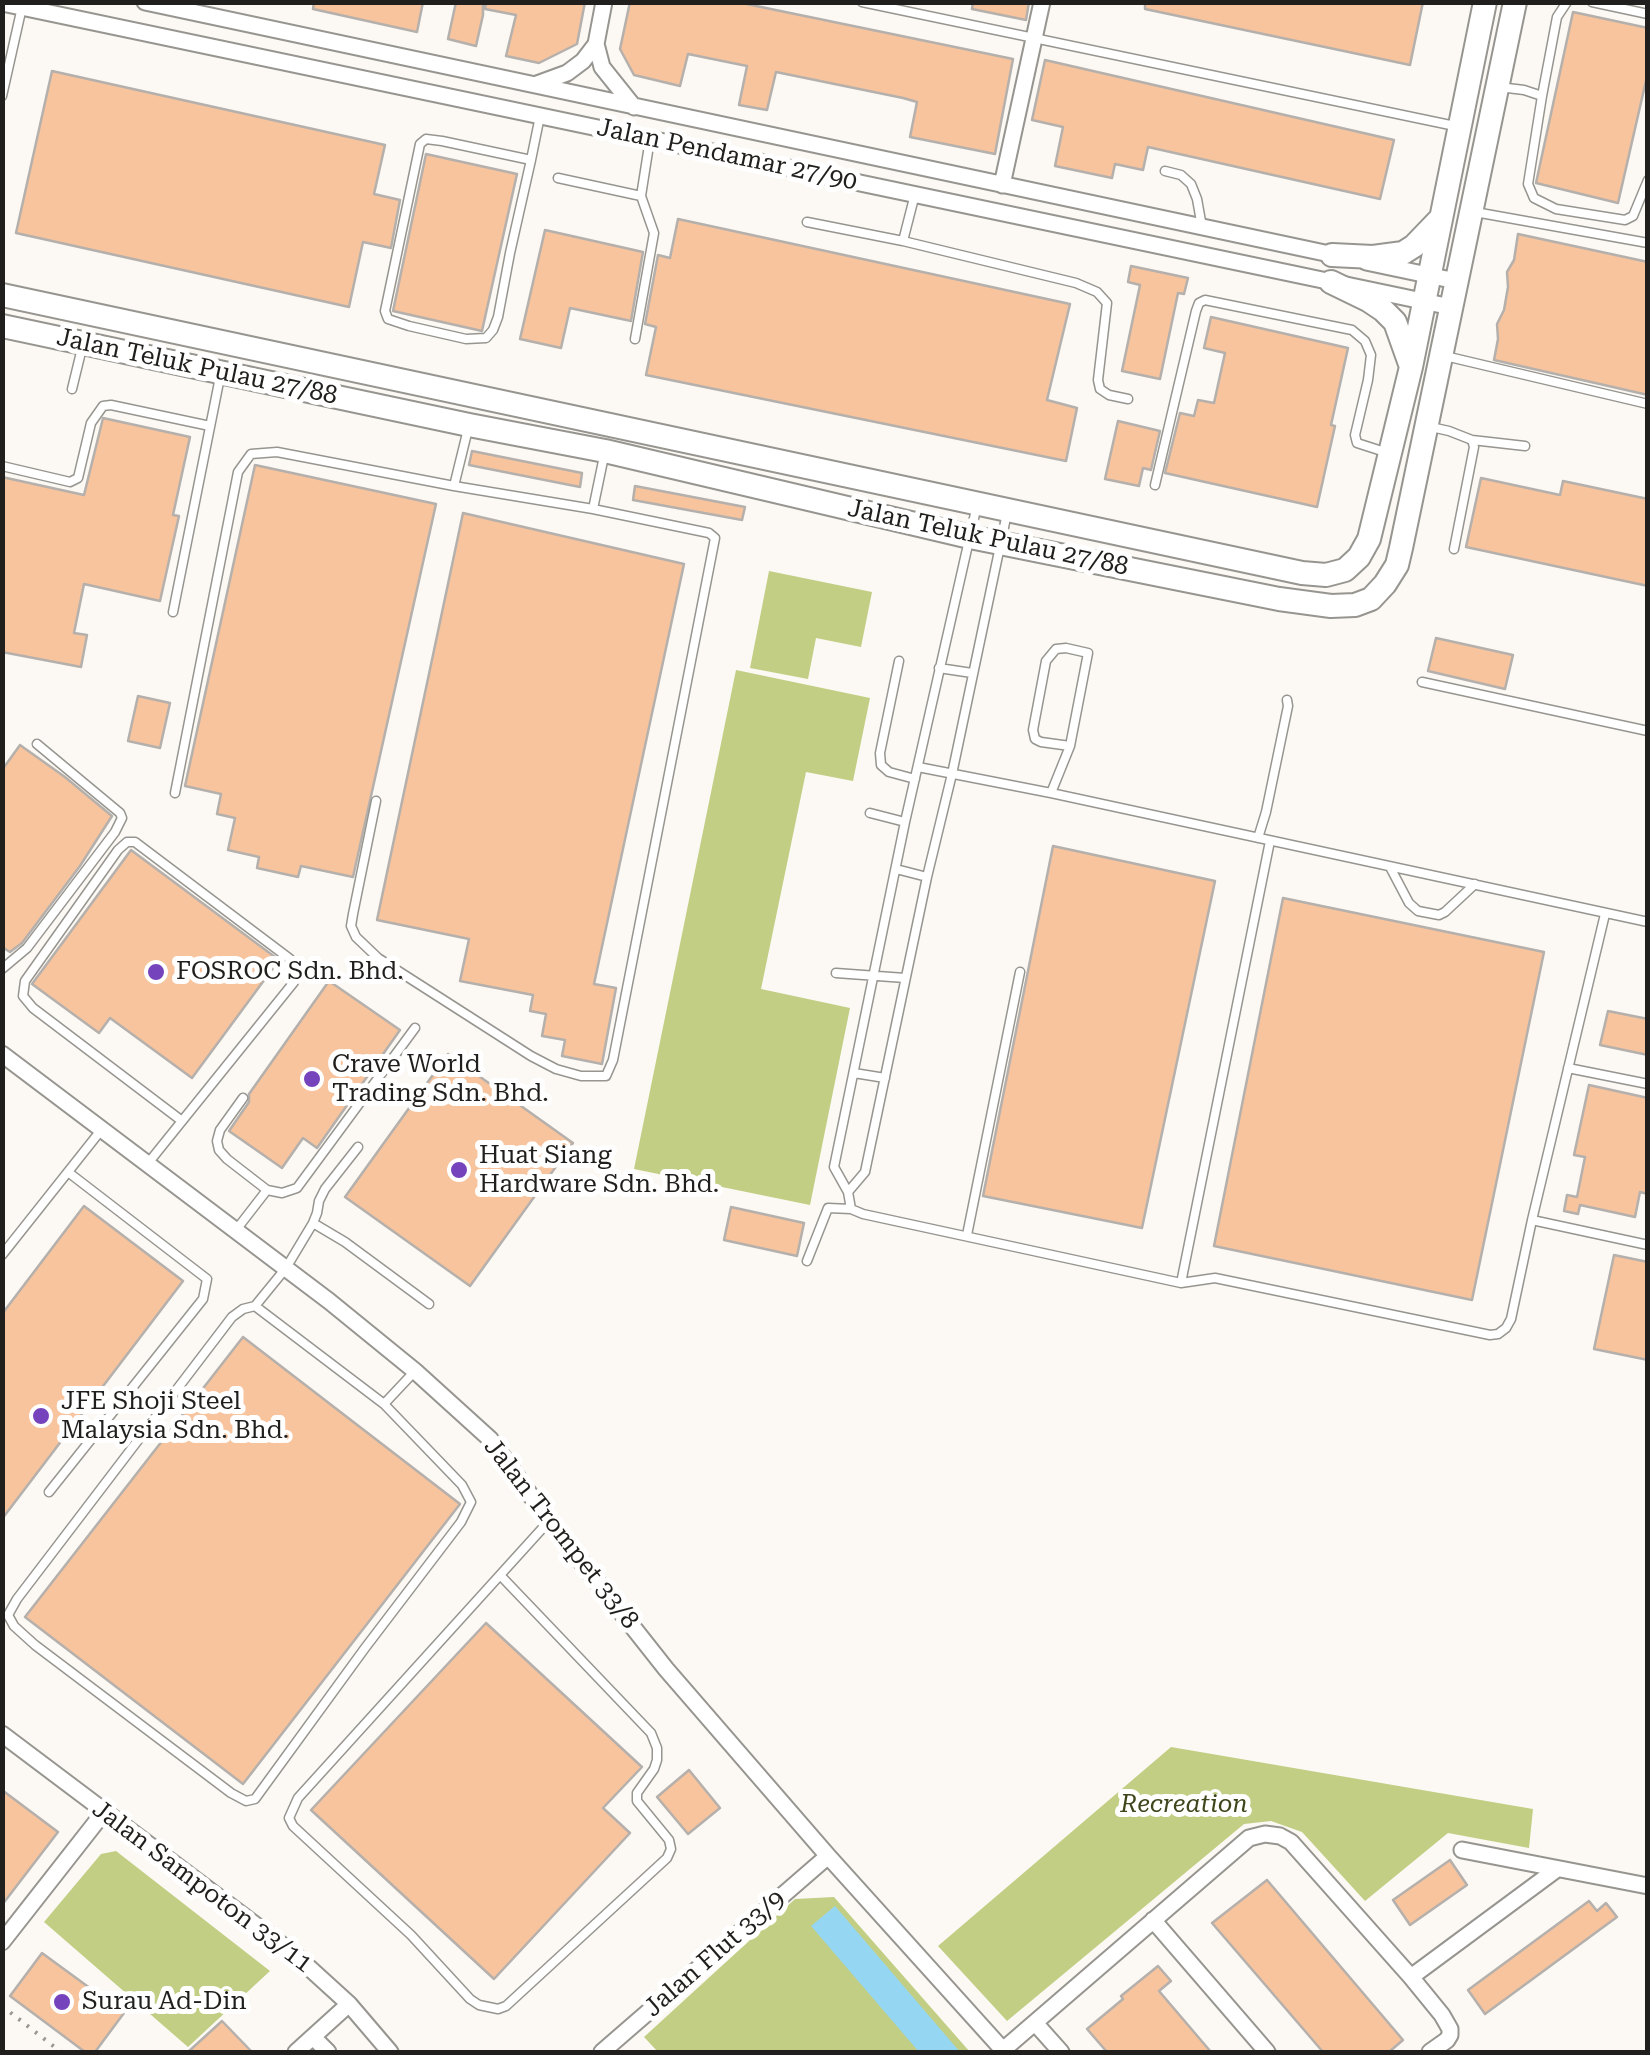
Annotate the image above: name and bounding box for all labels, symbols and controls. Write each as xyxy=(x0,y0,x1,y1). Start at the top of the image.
street label: Jalan Pendamar 27/90 xyxy=(594,113,860,197)
street label: Jalan Teluk Pulau 27/88 xyxy=(54,323,340,411)
street label: Jalan Teluk Pulau 27/88 xyxy=(845,494,1131,582)
place label: FOSROC Sdn. Bhd. xyxy=(176,957,404,987)
marker: FOSROC Sdn. Bhd. xyxy=(145,961,167,983)
place label: Crave World Trading Sdn. Bhd. xyxy=(332,1050,549,1109)
marker: Crave World Trading Sdn. Bhd. xyxy=(301,1068,323,1090)
place label: Huat Siang Hardware Sdn. Bhd. xyxy=(479,1141,719,1200)
marker: Huat Siang Hardware Sdn. Bhd. xyxy=(448,1159,470,1181)
place label: JFE Shoji Steel Malaysia Sdn. Bhd. xyxy=(61,1387,289,1446)
marker: JFE Shoji Steel Malaysia Sdn. Bhd. xyxy=(30,1405,52,1427)
street label: Jalan Trompet 33/8 xyxy=(477,1433,645,1635)
park label: Recreation xyxy=(1120,1790,1248,1820)
street label: Jalan Sampoton 33/11 xyxy=(86,1794,318,1980)
street label: Jalan Flut 33/9 xyxy=(638,1885,792,2023)
place label: Surau Ad-Din xyxy=(82,1987,246,2017)
marker: Surau Ad-Din xyxy=(51,1991,73,2013)

